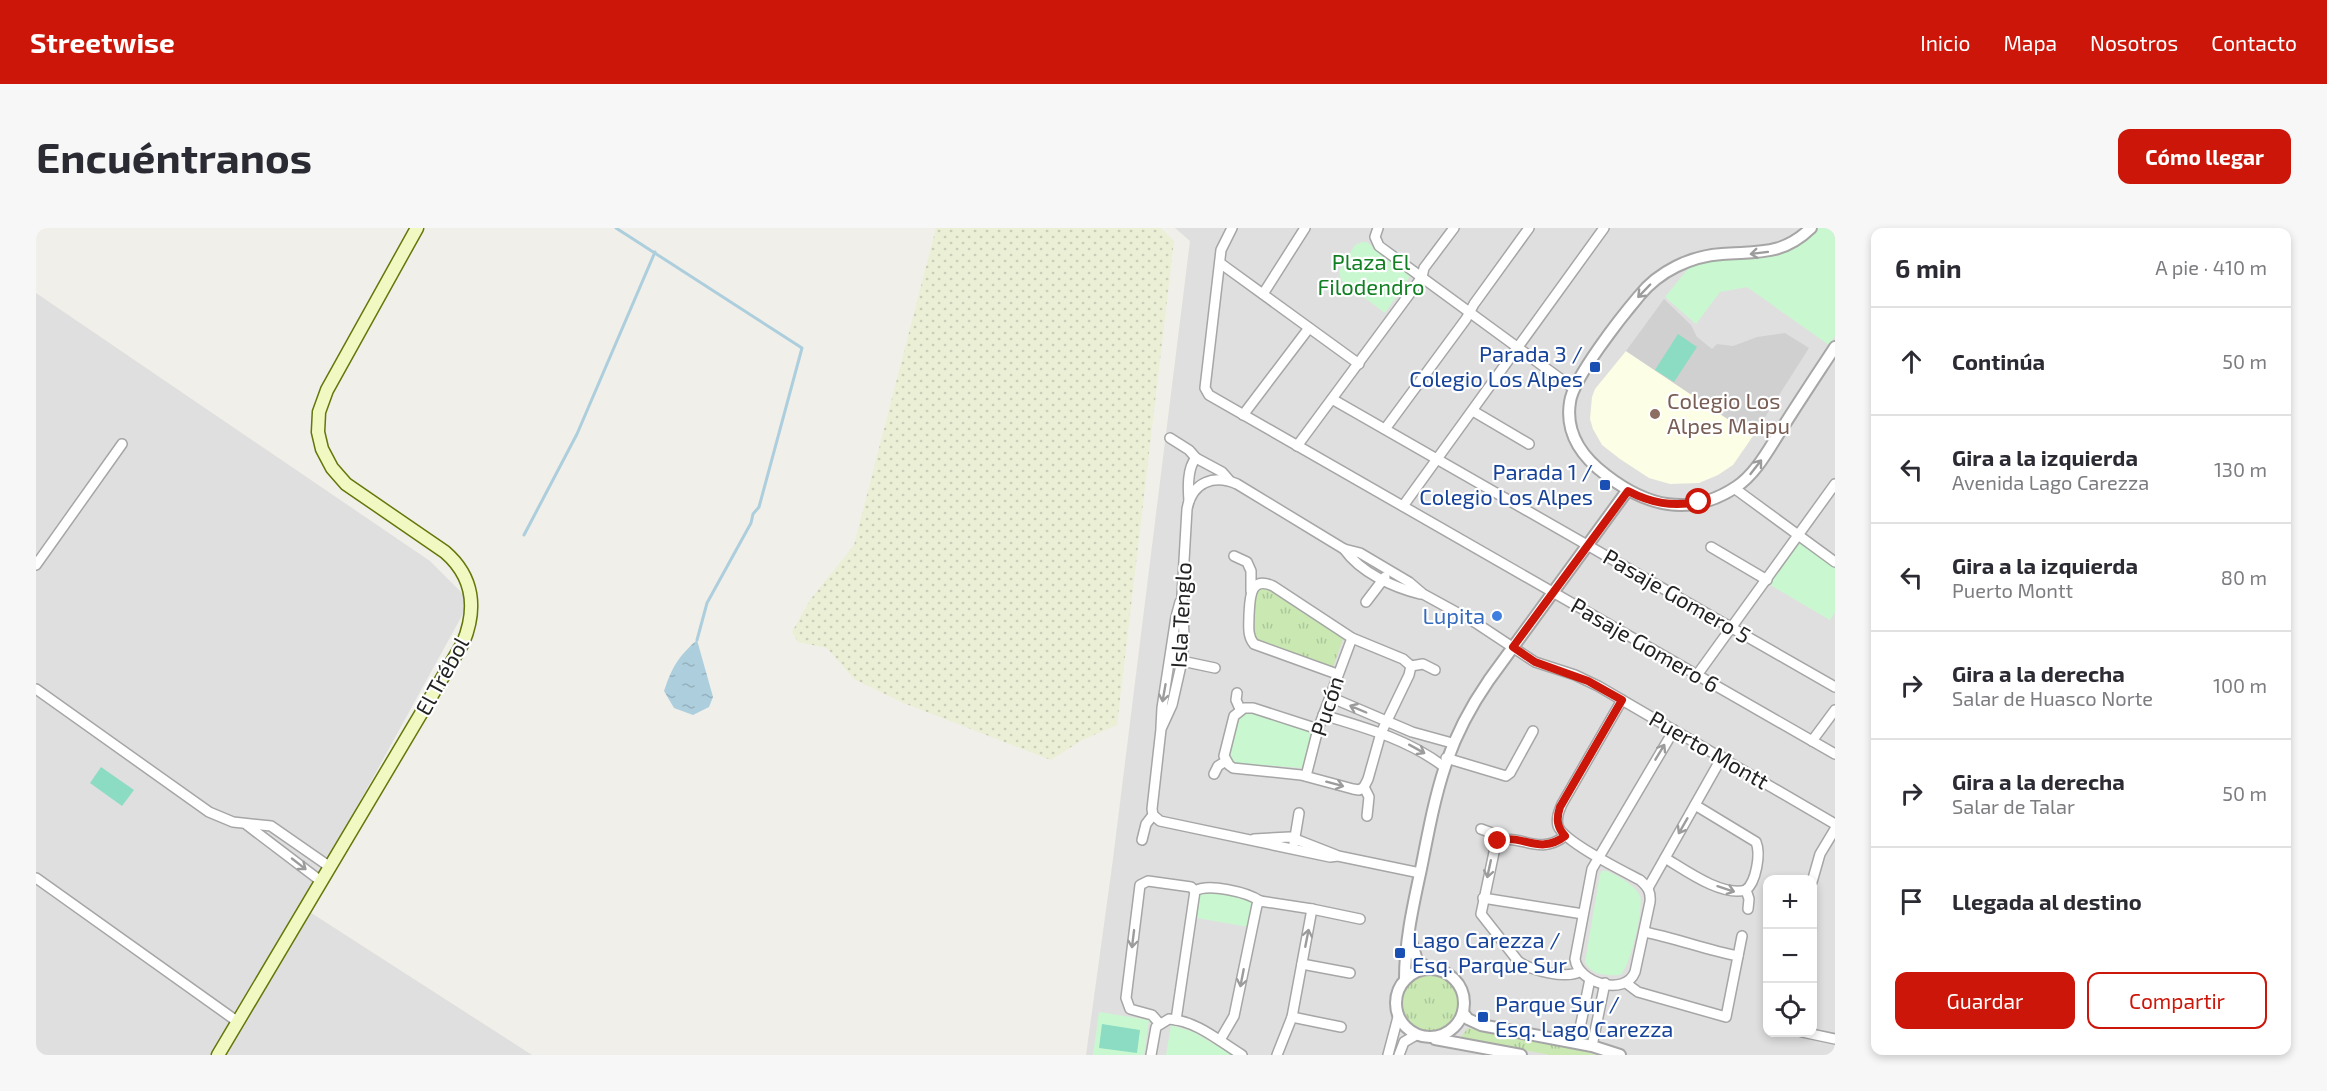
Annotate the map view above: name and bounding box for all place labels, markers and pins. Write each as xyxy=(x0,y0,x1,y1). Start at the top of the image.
place label: Parada 3 / Colegio Los Alpes xyxy=(1409,340,1583,391)
marker: Parada 3 / Colegio Los Alpes xyxy=(1588,360,1602,374)
place label: Colegio Los Alpes Maipu xyxy=(1667,387,1790,438)
marker: Colegio Los Alpes Maipu xyxy=(1648,407,1662,421)
place label: Parada 1 / Colegio Los Alpes xyxy=(1419,458,1593,509)
marker: Parada 1 / Colegio Los Alpes xyxy=(1598,478,1612,492)
place label: Lupita xyxy=(1422,602,1485,628)
marker: Lupita xyxy=(1490,609,1504,623)
place label: Lago Carezza / Esq. Parque Sur xyxy=(1412,926,1567,977)
marker: Lago Carezza / Esq. Parque Sur xyxy=(1393,946,1407,960)
place label: Parque Sur / Esq. Lago Carezza xyxy=(1495,990,1673,1041)
marker: Parque Sur / Esq. Lago Carezza xyxy=(1476,1010,1490,1024)

